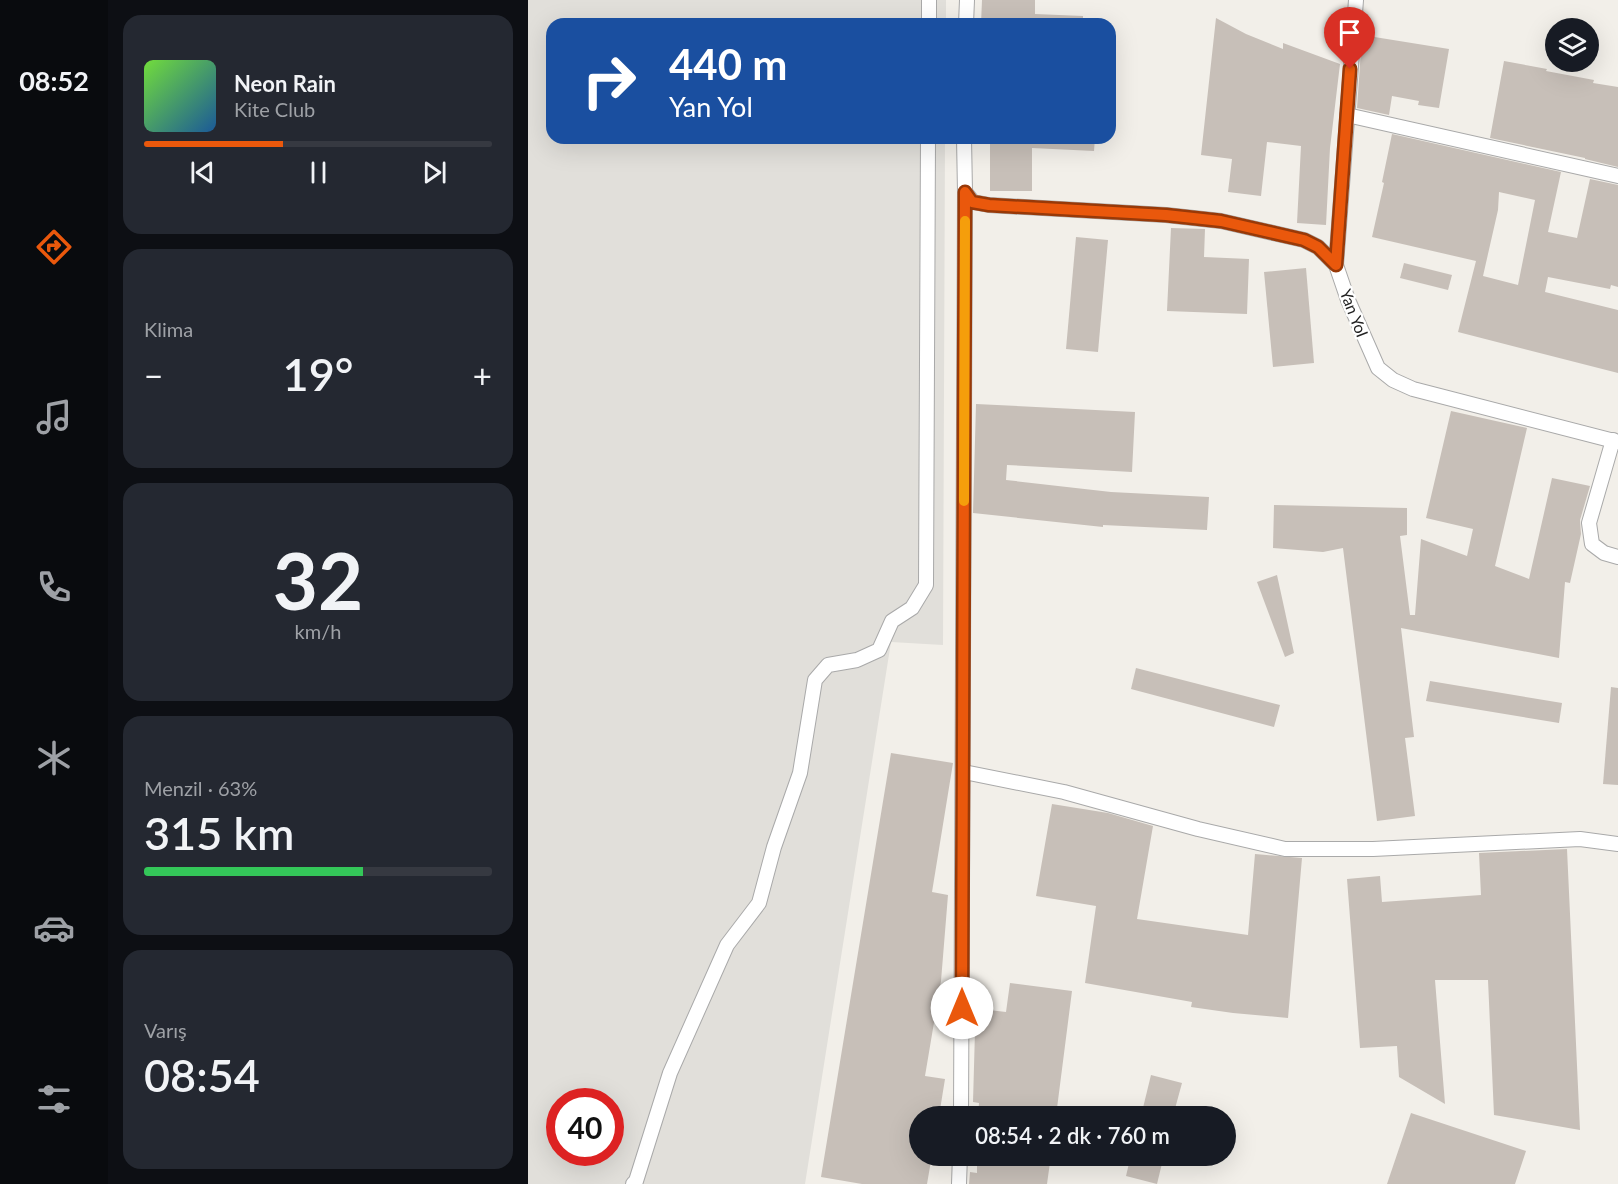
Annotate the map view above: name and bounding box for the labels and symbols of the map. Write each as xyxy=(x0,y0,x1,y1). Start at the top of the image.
pin xyxy=(1324,7,1375,69)
street label: Yan Yol xyxy=(1337,286,1372,339)
position arrow xyxy=(930,976,994,1040)
speed limit sign: 40 xyxy=(546,1088,624,1166)

